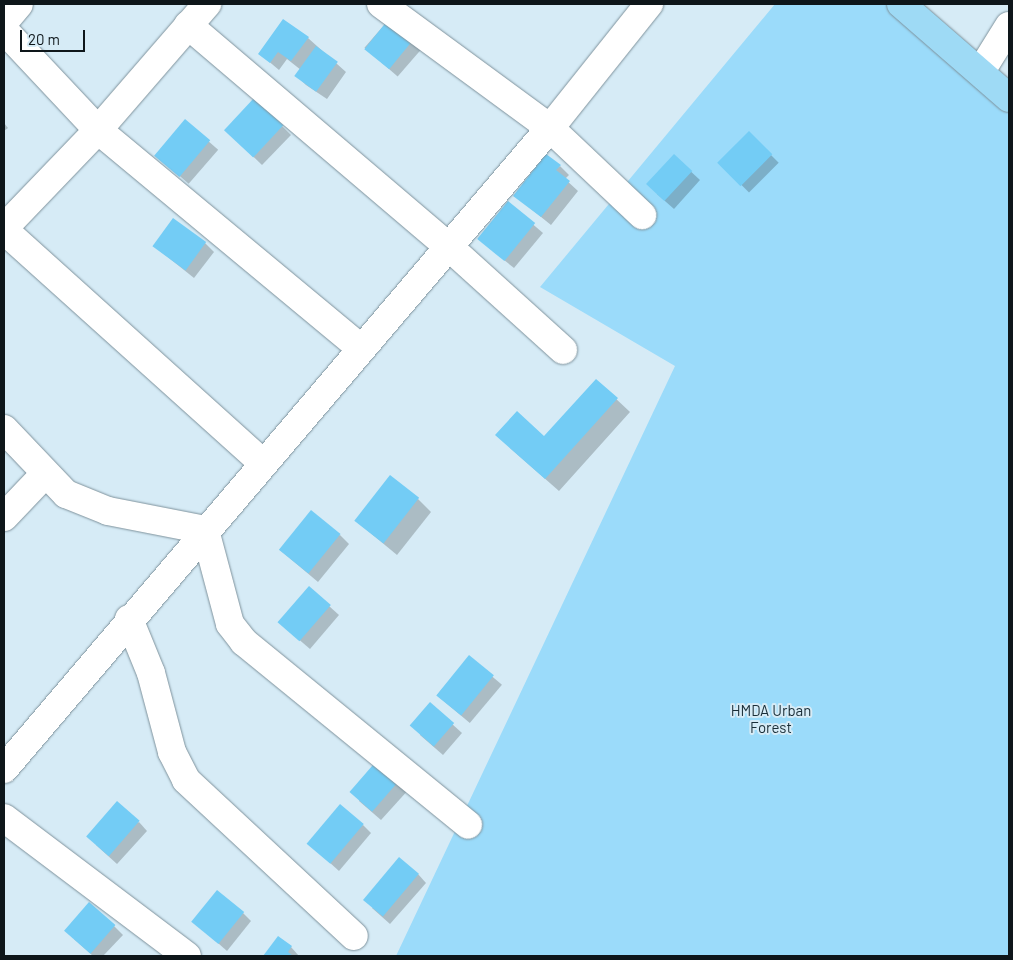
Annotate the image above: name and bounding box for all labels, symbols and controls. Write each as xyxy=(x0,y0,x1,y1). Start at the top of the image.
scale bar xyxy=(22,20,88,52)
text: 20 m xyxy=(28,30,60,48)
park label: HMDA Urban Forest xyxy=(731,701,811,736)

